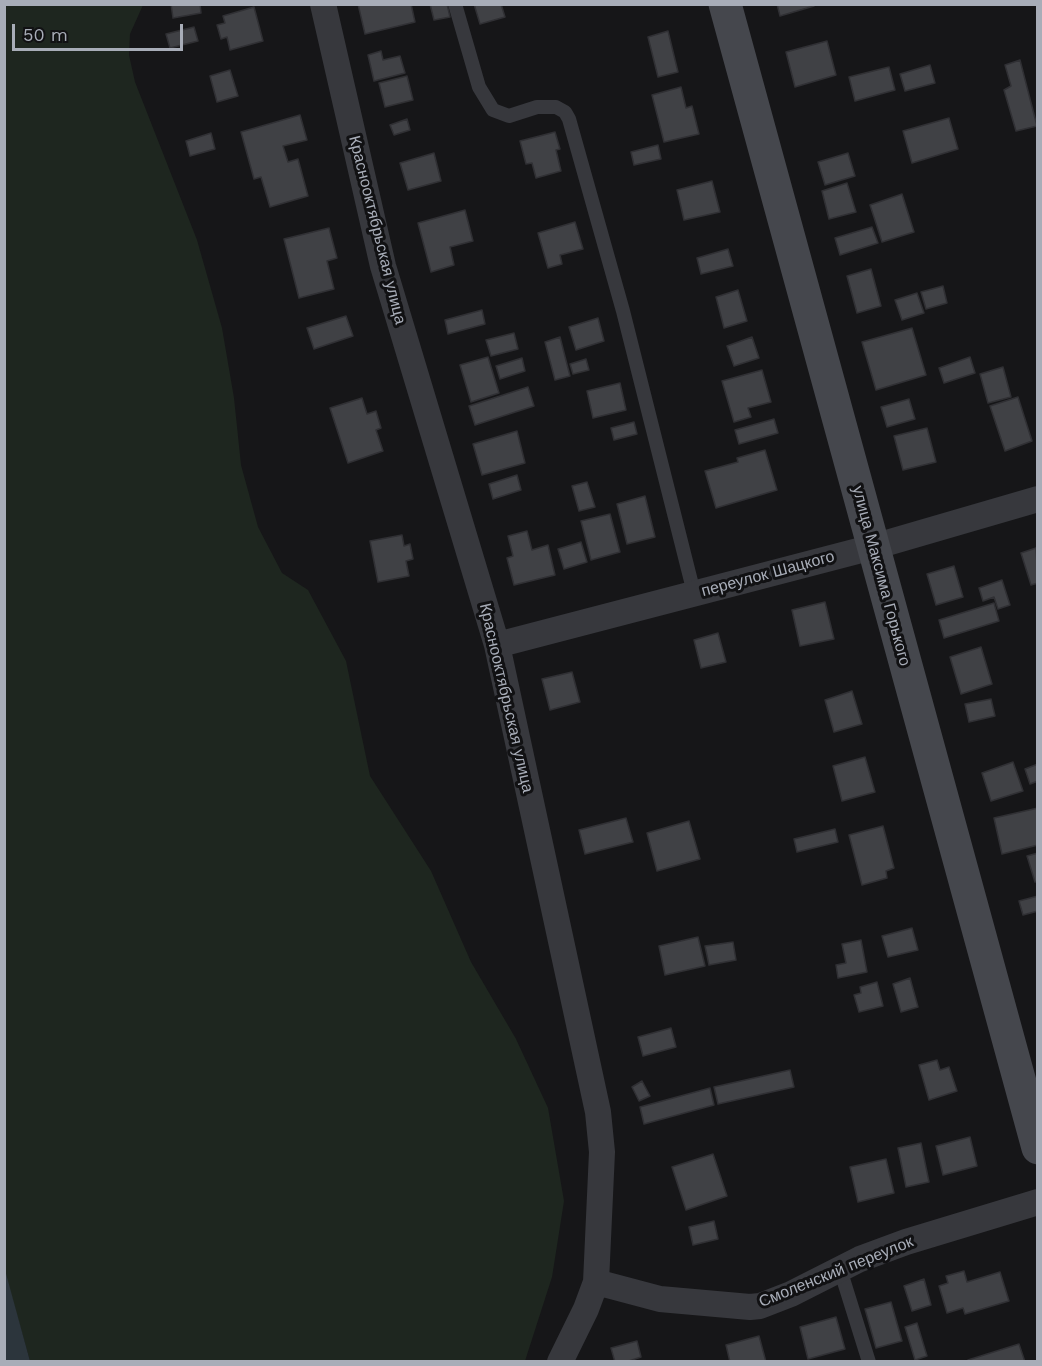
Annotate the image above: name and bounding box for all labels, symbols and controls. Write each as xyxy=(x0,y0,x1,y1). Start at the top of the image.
scale bar xyxy=(15,12,186,50)
text: 50 m xyxy=(23,24,68,45)
street label: Краснооктябрьская улица xyxy=(344,134,410,326)
street label: улица Максима Горького xyxy=(848,484,914,668)
street label: переулок Шацкого xyxy=(699,547,837,601)
street label: Краснооктябрьская улица xyxy=(475,601,537,795)
street label: Смоленский переулок xyxy=(756,1232,916,1312)

